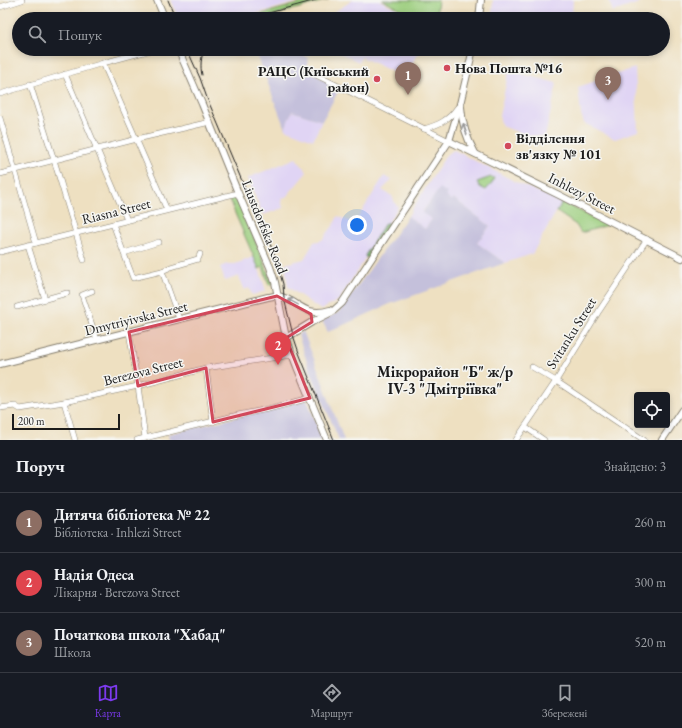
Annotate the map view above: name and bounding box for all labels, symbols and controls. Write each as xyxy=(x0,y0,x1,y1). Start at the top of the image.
search box xyxy=(12,12,670,56)
icon: search xyxy=(26,23,48,45)
text: Пошук xyxy=(58,25,102,44)
place label: Нова Пошта №16 xyxy=(455,59,563,77)
place label: РАЦС (Київський район) xyxy=(258,62,369,96)
pin: 1 xyxy=(395,62,421,95)
marker: Нова Пошта №16 xyxy=(442,63,452,73)
pin: 3 xyxy=(595,67,621,100)
marker: РАЦС (Київський район) xyxy=(372,74,382,84)
one-way arrow xyxy=(461,123,468,136)
place label: Відділення зв'язку № 101 xyxy=(516,129,601,163)
marker: Відділення зв'язку № 101 xyxy=(503,141,513,151)
street label: Inhlezy Street xyxy=(545,168,619,218)
street label: Liustdorfska Road xyxy=(238,177,292,277)
street label: Riasna Street xyxy=(80,194,153,228)
your location xyxy=(347,215,367,235)
street label: Svitanku Street xyxy=(542,293,600,372)
street label: Dmytriyivska Street xyxy=(83,296,190,339)
one-way arrow xyxy=(287,298,299,306)
pin: 2 xyxy=(265,332,291,365)
street label: Berezova Street xyxy=(102,352,185,390)
district label: Мікрорайон "Б" ж/р IV-3 "Дмітріївка" xyxy=(377,362,513,398)
map controls xyxy=(634,392,670,428)
button: locate xyxy=(634,392,670,428)
scale bar xyxy=(12,412,120,431)
text: 200 m xyxy=(18,414,45,428)
text: Поруч xyxy=(16,455,65,477)
text: Знайдено: 3 xyxy=(604,458,666,475)
text: Дитяча бібліотека № 22 xyxy=(54,505,210,524)
text: 1 xyxy=(26,514,32,531)
text: 260 m xyxy=(635,514,666,531)
text: Бібліотека · Inhlezi Street xyxy=(54,524,181,541)
text: Надія Одеса xyxy=(54,565,134,584)
text: 2 xyxy=(26,574,32,591)
text: 300 m xyxy=(635,574,666,591)
text: Лікарня · Berezova Street xyxy=(54,584,180,601)
text: Початкова школа "Хабад" xyxy=(54,625,225,644)
text: 3 xyxy=(26,634,32,651)
text: 520 m xyxy=(635,634,666,651)
text: Школа xyxy=(54,644,91,661)
tab: Карта xyxy=(95,682,121,720)
tab: Маршрут xyxy=(310,682,353,720)
tab: Збережені xyxy=(542,682,587,720)

